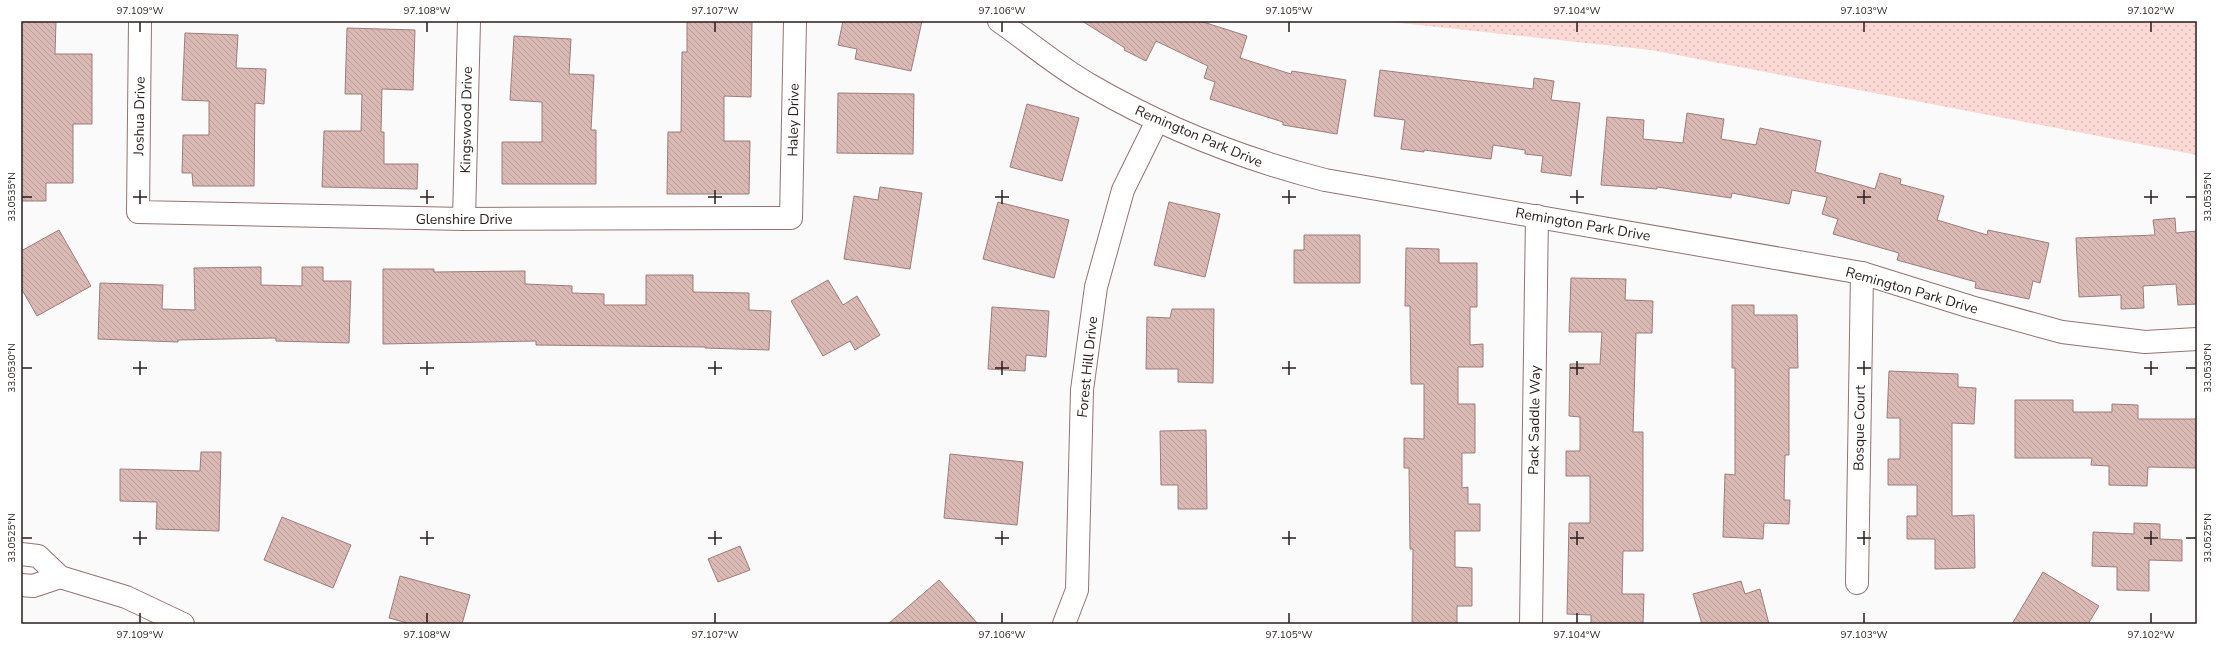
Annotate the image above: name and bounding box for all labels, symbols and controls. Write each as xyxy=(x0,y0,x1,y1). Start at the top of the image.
text: 97.109°W xyxy=(116,4,164,18)
text: 97.108°W xyxy=(403,4,451,18)
text: 97.107°W xyxy=(691,4,739,18)
text: 97.106°W xyxy=(978,4,1026,18)
text: 97.105°W xyxy=(1265,4,1313,18)
text: 97.104°W xyxy=(1553,4,1601,18)
text: 97.103°W xyxy=(1840,4,1888,18)
text: 97.102°W xyxy=(2127,4,2175,18)
street label: Kingswood Drive xyxy=(456,66,477,174)
street label: Joshua Drive xyxy=(129,76,150,157)
street label: Haley Drive xyxy=(783,83,804,157)
street label: Remington Park Drive xyxy=(1132,101,1266,172)
text: 33.0535°N xyxy=(5,172,19,222)
text: 33.0535°N xyxy=(2201,172,2215,222)
street label: Remington Park Drive xyxy=(1514,203,1652,246)
street label: Glenshire Drive xyxy=(416,210,512,229)
street label: Remington Park Drive xyxy=(1843,262,1980,318)
street label: Forest Hill Drive xyxy=(1073,315,1102,419)
text: 33.0530°N xyxy=(5,343,19,393)
text: 33.0530°N xyxy=(2201,343,2215,393)
street label: Pack Saddle Way xyxy=(1524,364,1545,475)
street label: Bosque Court xyxy=(1849,385,1870,471)
text: 33.0525°N xyxy=(5,513,19,563)
text: 33.0525°N xyxy=(2201,513,2215,563)
text: 97.109°W xyxy=(116,628,164,642)
text: 97.108°W xyxy=(403,628,451,642)
text: 97.107°W xyxy=(691,628,739,642)
text: 97.106°W xyxy=(978,628,1026,642)
text: 97.105°W xyxy=(1265,628,1313,642)
text: 97.104°W xyxy=(1553,628,1601,642)
text: 97.103°W xyxy=(1840,628,1888,642)
text: 97.102°W xyxy=(2127,628,2175,642)

